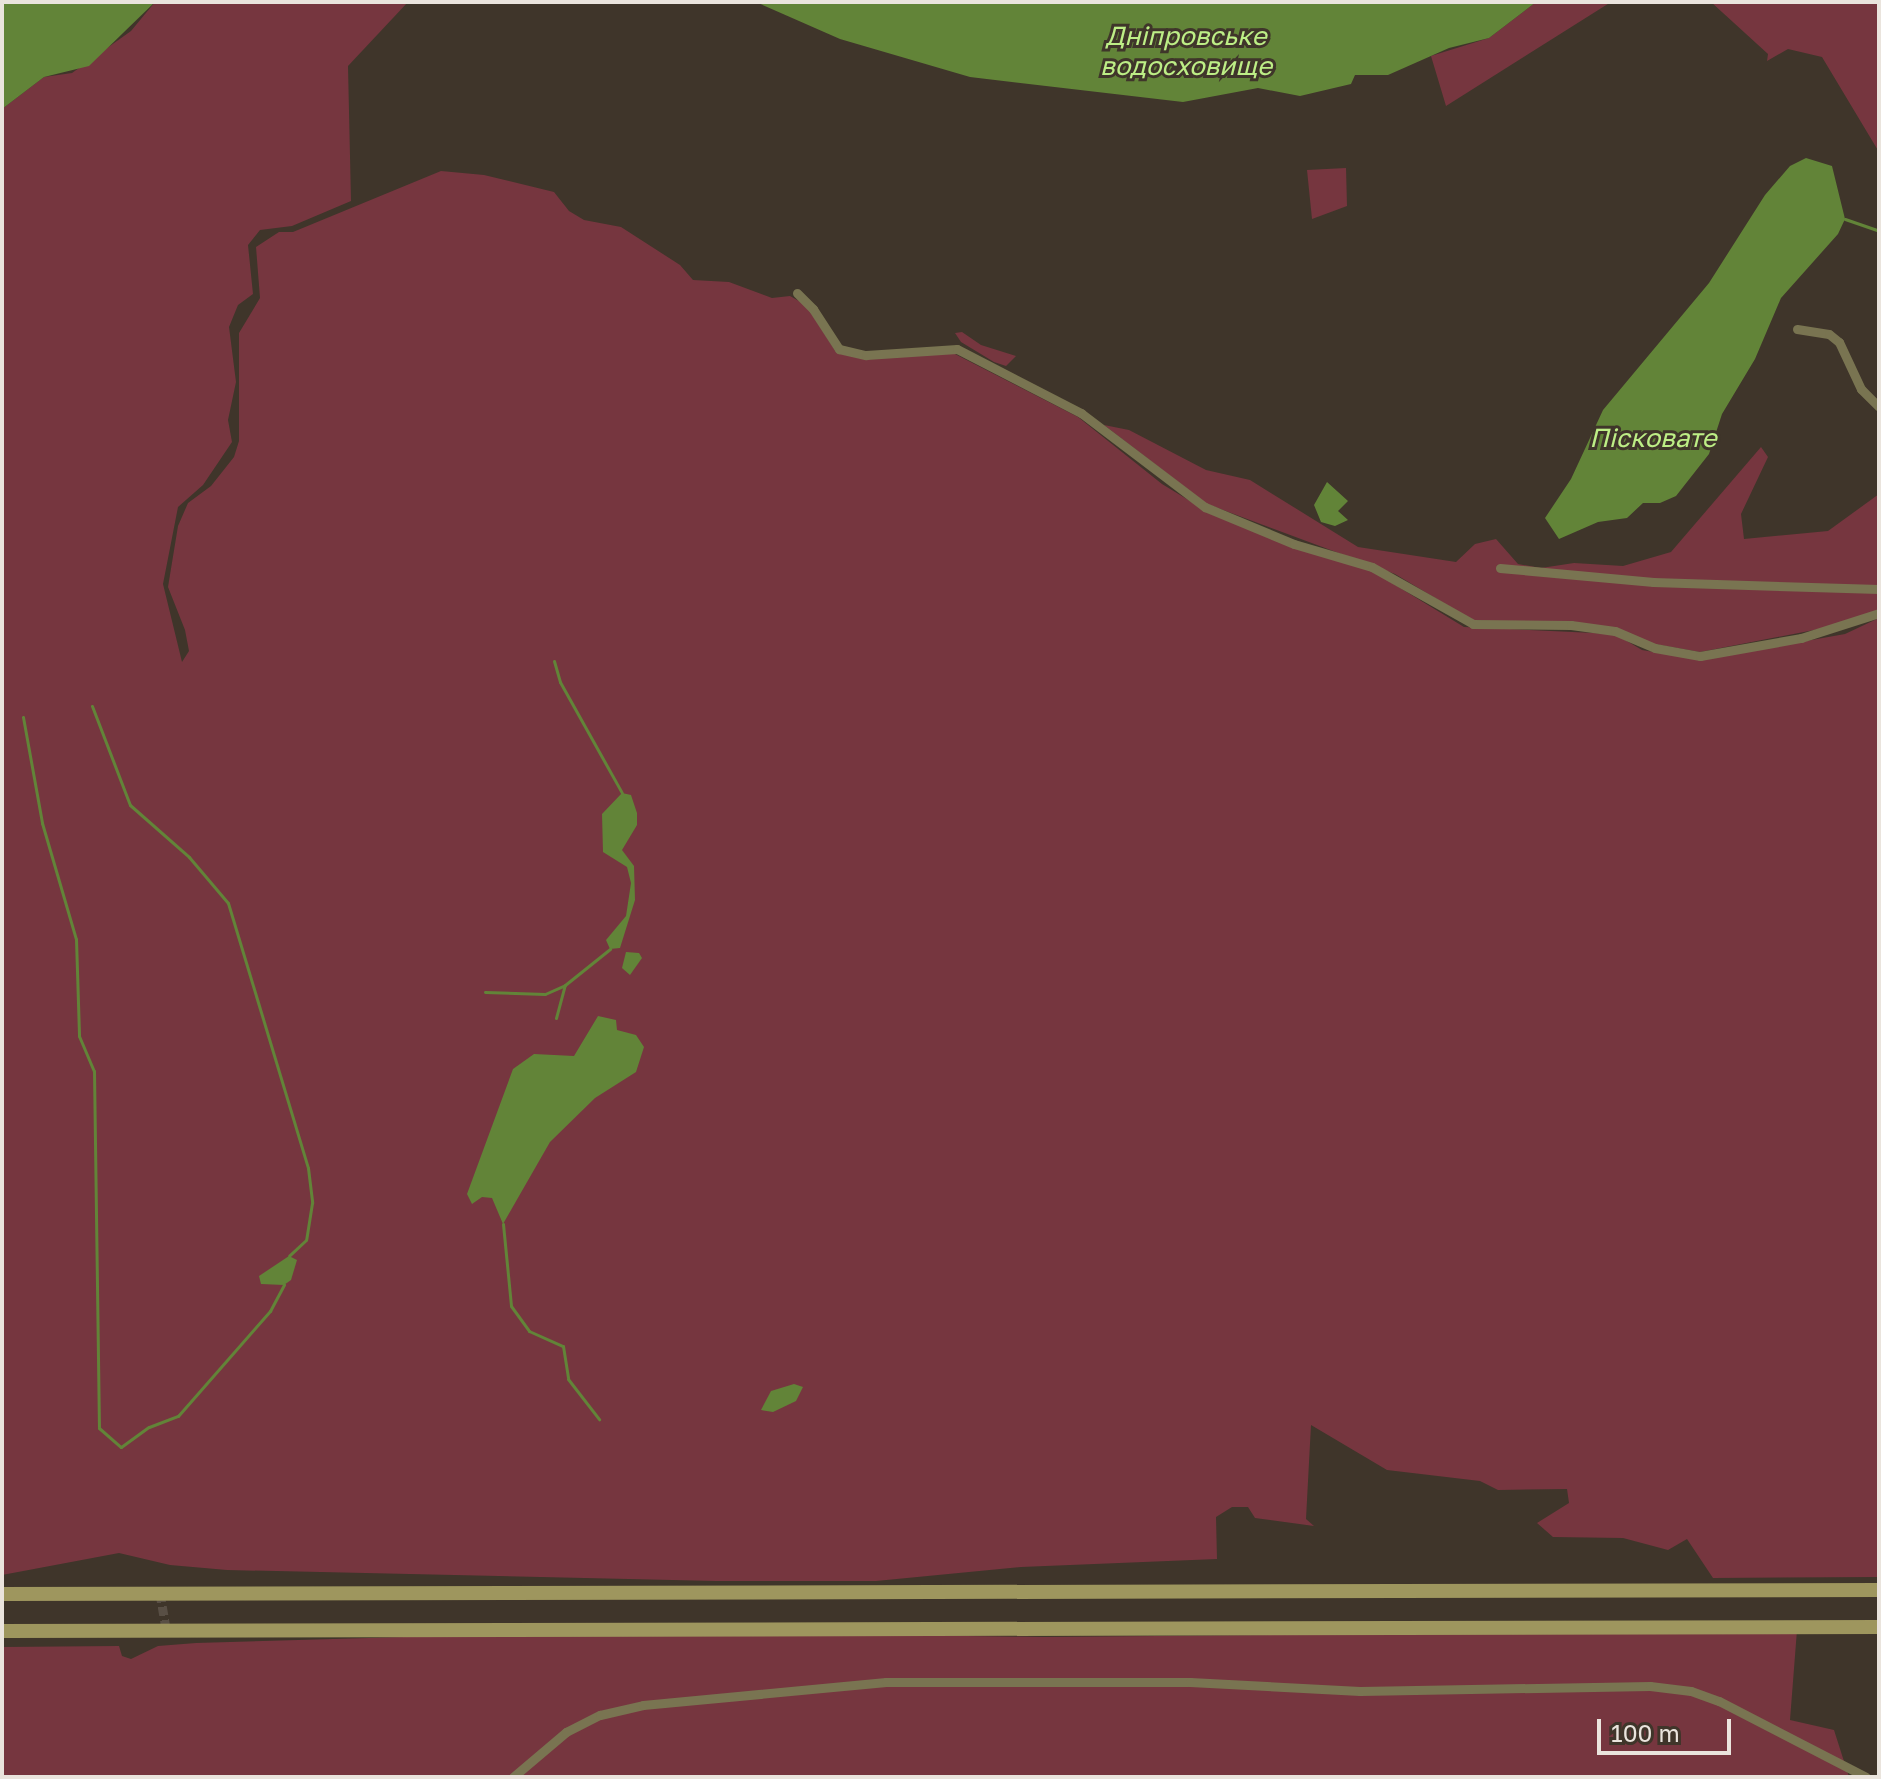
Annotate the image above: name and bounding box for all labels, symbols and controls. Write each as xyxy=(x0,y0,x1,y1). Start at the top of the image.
water label: Дніпровське водосховище xyxy=(1100,20,1272,82)
water label: Пісковате xyxy=(1589,422,1717,454)
scale bar xyxy=(1601,1703,1735,1753)
text: 100 m xyxy=(1611,1718,1680,1747)

